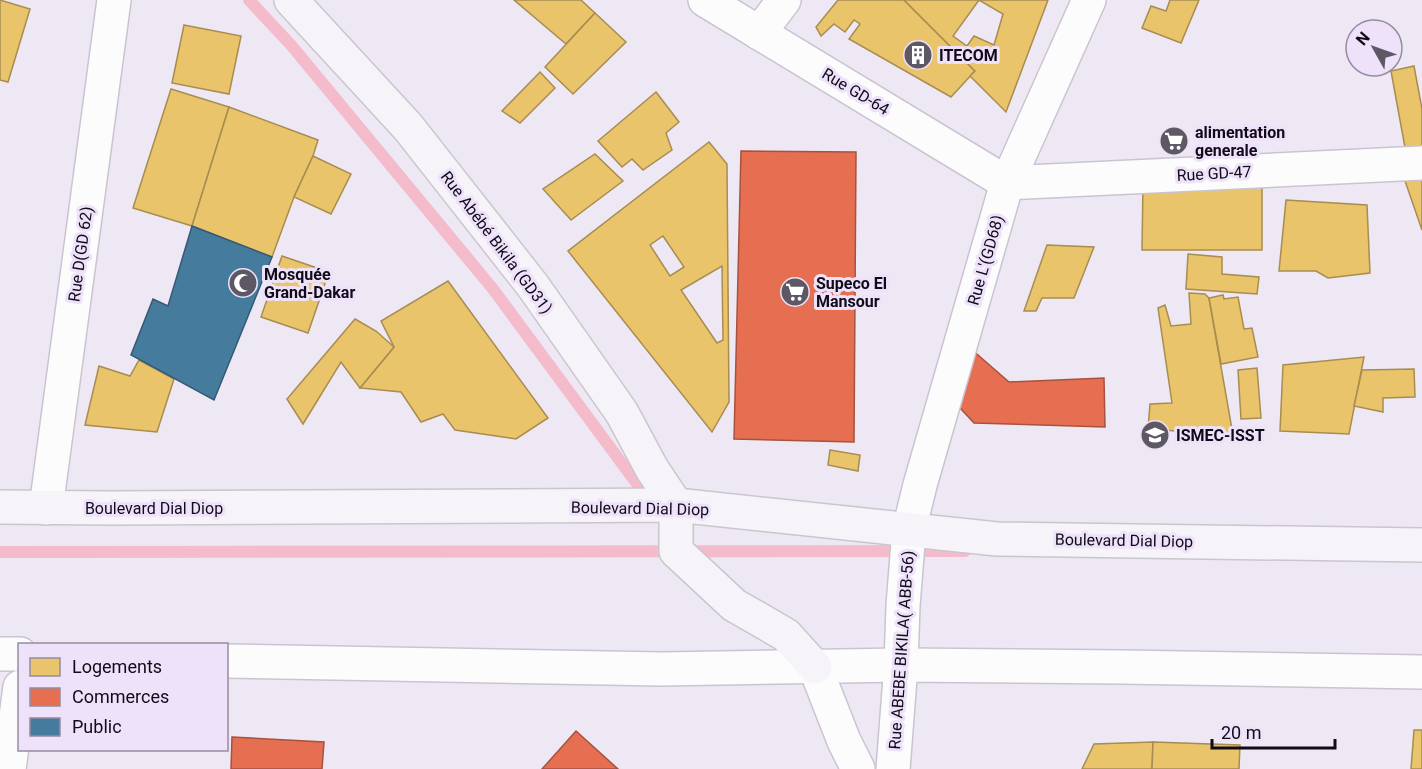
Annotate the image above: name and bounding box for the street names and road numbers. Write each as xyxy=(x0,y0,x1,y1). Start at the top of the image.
street label: Rue GD-64 xyxy=(819,64,893,119)
street label: Rue GD-47 xyxy=(1176,162,1252,185)
street label: Rue Abébé Bikila (GD31) xyxy=(437,167,556,317)
street label: Rue D(GD 62) xyxy=(64,205,97,303)
street label: Rue L'(GD68) xyxy=(964,213,1007,307)
street label: Boulevard Dial Diop xyxy=(571,498,709,519)
street label: Boulevard Dial Diop xyxy=(85,499,223,518)
street label: Boulevard Dial Diop xyxy=(1055,530,1193,551)
street label: Rue ABEBE BIKILA( ABB-56) xyxy=(885,550,918,750)

